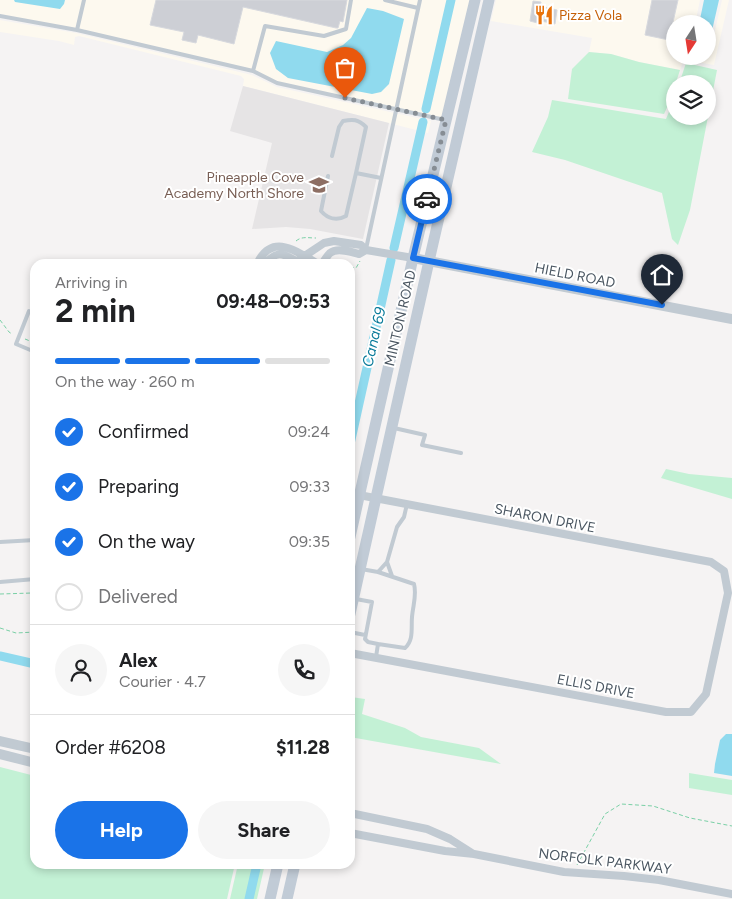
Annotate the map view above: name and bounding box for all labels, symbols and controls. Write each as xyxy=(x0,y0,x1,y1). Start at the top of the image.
restaurant icon: Pizza Vola xyxy=(533,4,555,26)
place label: Pizza Vola xyxy=(559,7,622,24)
north arrow xyxy=(666,15,716,65)
map controls xyxy=(666,15,716,125)
pin xyxy=(324,47,366,98)
icon: bag xyxy=(331,54,359,82)
button: layers xyxy=(666,75,716,125)
place label: Pineapple Cove Academy North Shore xyxy=(164,169,304,202)
school or university icon: Pineapple Cove Academy North Shore xyxy=(308,174,330,196)
courier xyxy=(402,174,452,224)
icon: car xyxy=(413,185,441,213)
pin xyxy=(641,254,683,305)
street label: HIELD ROAD xyxy=(533,259,617,292)
icon: home xyxy=(648,261,676,289)
street label: MINTON ROAD xyxy=(381,268,420,368)
text: Arriving in xyxy=(55,273,127,292)
text: 09:48–09:53 xyxy=(216,290,330,313)
text: 2 min xyxy=(55,292,136,330)
water label: Canal 69 xyxy=(358,305,390,369)
text: On the way · 260 m xyxy=(55,372,195,391)
icon: check xyxy=(55,418,83,446)
text: Confirmed xyxy=(98,420,189,443)
text: 09:24 xyxy=(288,422,330,441)
icon: check xyxy=(55,473,83,501)
text: Preparing xyxy=(98,475,179,498)
text: 09:33 xyxy=(289,477,330,496)
street label: SHARON DRIVE xyxy=(493,500,597,537)
icon: check xyxy=(55,528,83,556)
text: On the way xyxy=(98,530,195,553)
text: 09:35 xyxy=(289,532,330,551)
text: Delivered xyxy=(98,585,178,608)
button: person xyxy=(55,644,107,696)
button: phone xyxy=(278,644,330,696)
text: Alex xyxy=(119,649,158,672)
street label: ELLIS DRIVE xyxy=(556,671,636,702)
text: Courier · 4.7 xyxy=(119,672,206,691)
text: Order #6208 xyxy=(55,736,166,759)
text: $11.28 xyxy=(276,736,330,759)
button: Help xyxy=(55,801,188,859)
button: Share xyxy=(198,801,330,859)
street label: NORFOLK PARKWAY xyxy=(537,845,673,878)

